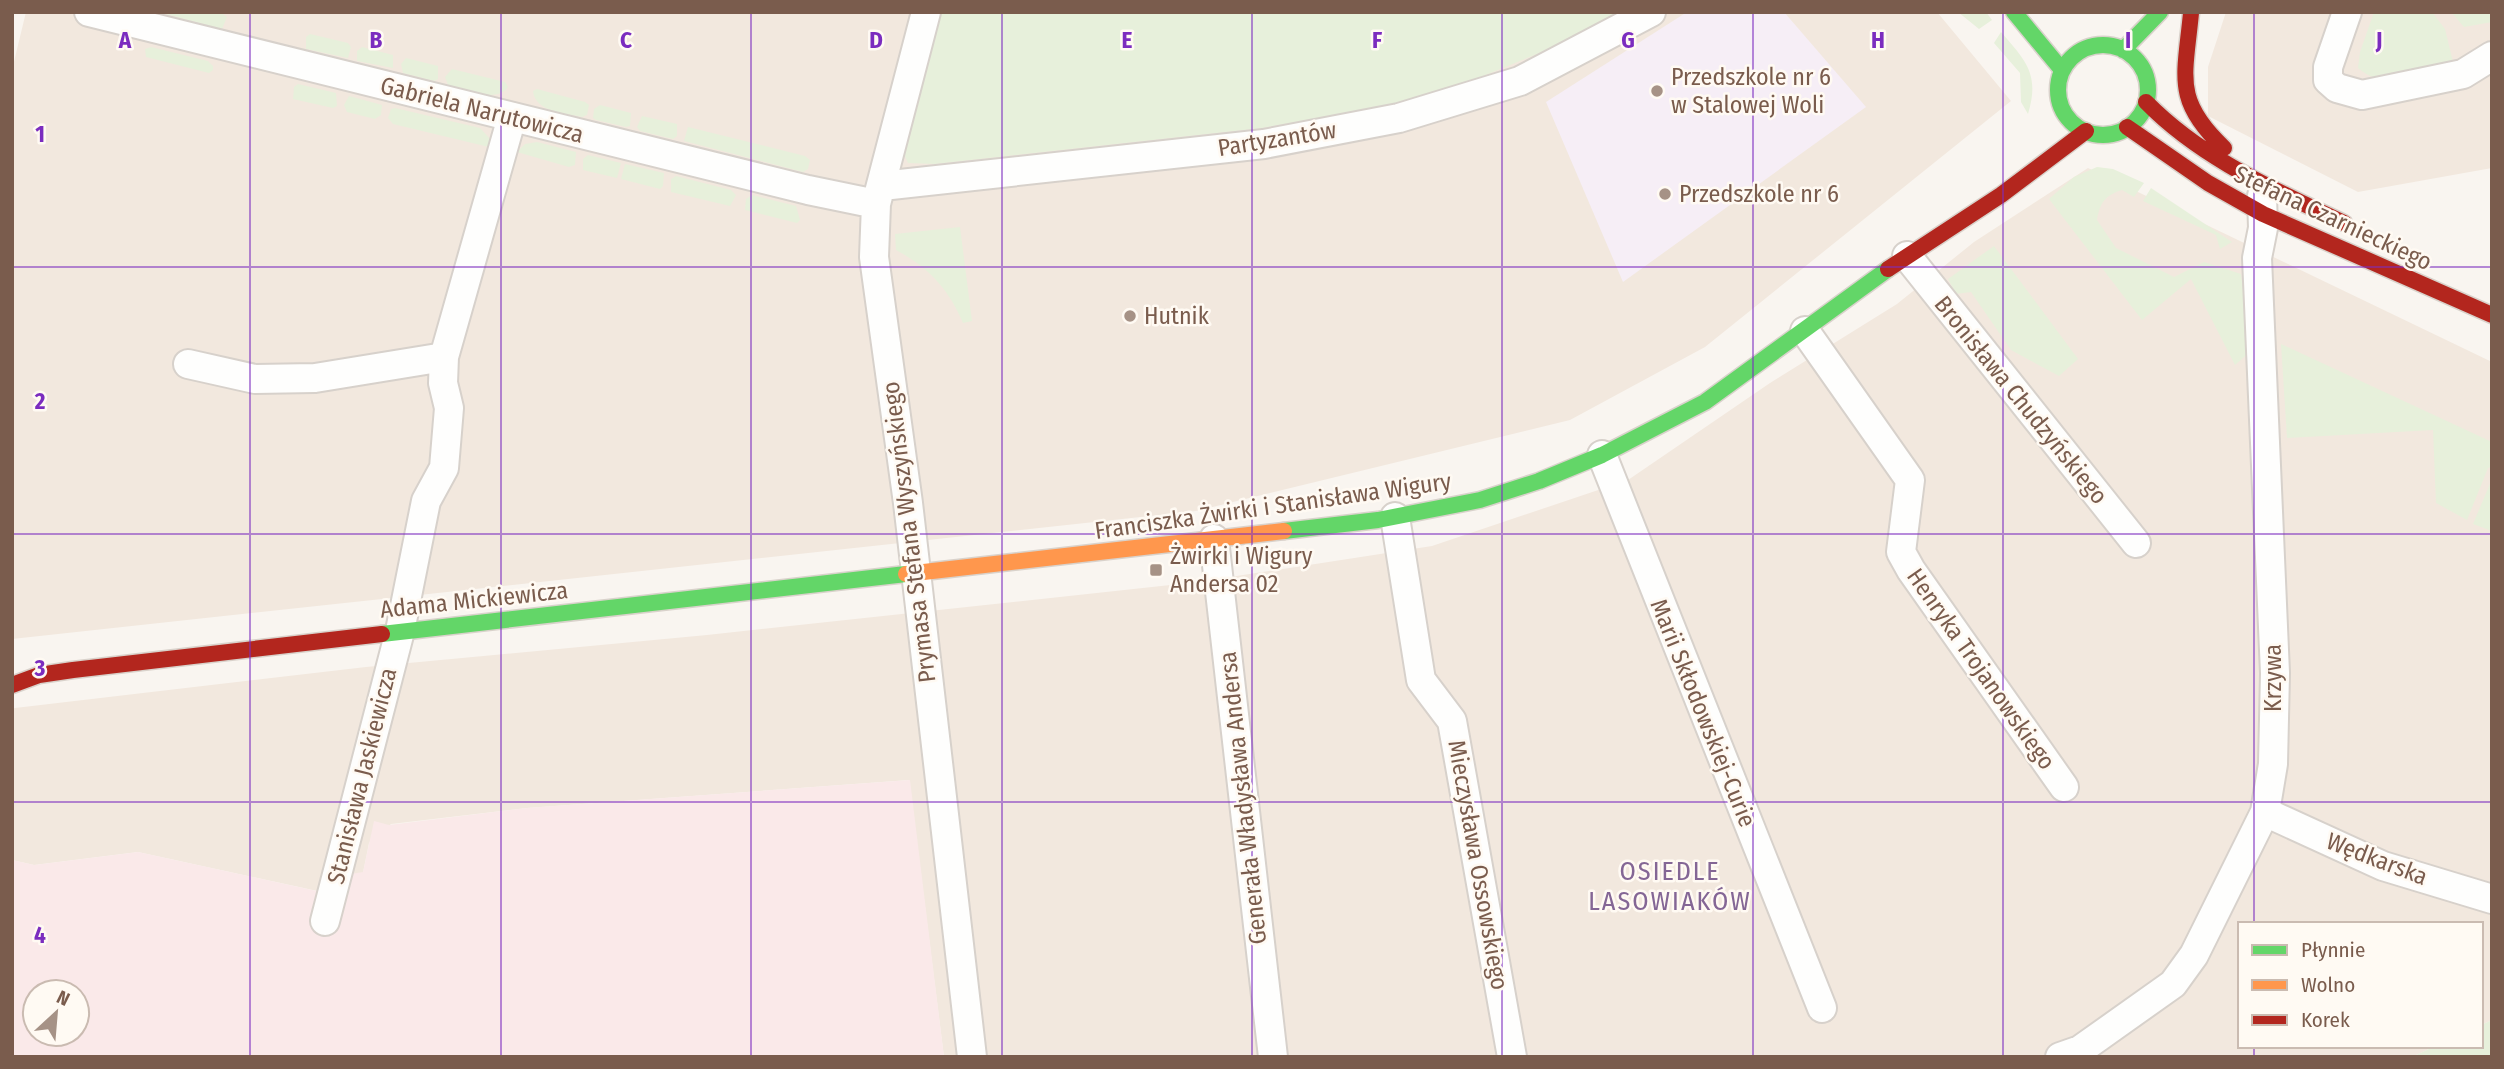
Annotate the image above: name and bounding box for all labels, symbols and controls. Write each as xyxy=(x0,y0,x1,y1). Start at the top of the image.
text: A xyxy=(118,26,132,54)
text: B xyxy=(370,26,383,54)
text: C xyxy=(620,26,632,54)
text: D xyxy=(869,26,883,54)
text: E xyxy=(1122,26,1133,54)
text: F xyxy=(1372,26,1382,54)
text: G xyxy=(1621,26,1635,54)
text: H xyxy=(1871,26,1885,54)
text: I xyxy=(2125,26,2131,54)
text: J xyxy=(2375,26,2382,54)
place label: Przedszkole nr 6 w Stalowej Woli xyxy=(1671,63,1831,119)
street label: Gabriela Narutowicza xyxy=(377,71,587,149)
marker: Przedszkole nr 6 w Stalowej Woli xyxy=(1649,83,1665,99)
street label: Partyzantów xyxy=(1216,116,1338,162)
text: 1 xyxy=(35,120,45,148)
street label: Stefana Czarnieckiego xyxy=(2230,160,2436,276)
place label: Przedszkole nr 6 xyxy=(1679,180,1839,208)
marker: Przedszkole nr 6 xyxy=(1657,186,1673,202)
street label: Bronisława Chudzyńskiego xyxy=(1929,291,2113,509)
place label: Hutnik xyxy=(1144,302,1210,330)
marker: Hutnik xyxy=(1122,308,1138,324)
street label: Prymasa Stefana Wyszyńskiego xyxy=(877,380,941,684)
text: 2 xyxy=(34,387,46,415)
street label: Franciszka Żwirki i Stanisława Wigury xyxy=(1093,467,1453,545)
place label: Żwirki i Wigury Andersa 02 xyxy=(1170,542,1313,598)
marker: Żwirki i Wigury Andersa 02 xyxy=(1148,562,1164,578)
street label: Henryka Trojanowskiego xyxy=(1901,563,2061,775)
street label: Adama Mickiewicza xyxy=(379,576,569,624)
street label: Marii Skłodowskiej-Curie xyxy=(1644,595,1762,831)
street label: Krzywa xyxy=(2259,644,2287,712)
street label: Generała Władysława Andersa xyxy=(1214,650,1272,946)
text: 3 xyxy=(34,654,46,682)
street label: Stanisława Jaskiewicza xyxy=(322,665,402,887)
street label: Mieczysława Ossowskiego xyxy=(1442,738,1514,992)
street label: Wędkarska xyxy=(2323,827,2431,891)
district label: OSIEDLE LASOWIAKÓW xyxy=(1588,856,1752,917)
text: 4 xyxy=(34,921,46,949)
legend xyxy=(2238,922,2483,1048)
text: Płynnie xyxy=(2301,937,2365,963)
text: Wolno xyxy=(2301,972,2355,998)
north arrow xyxy=(21,978,91,1048)
text: N xyxy=(53,985,73,1011)
text: Korek xyxy=(2301,1007,2350,1033)

